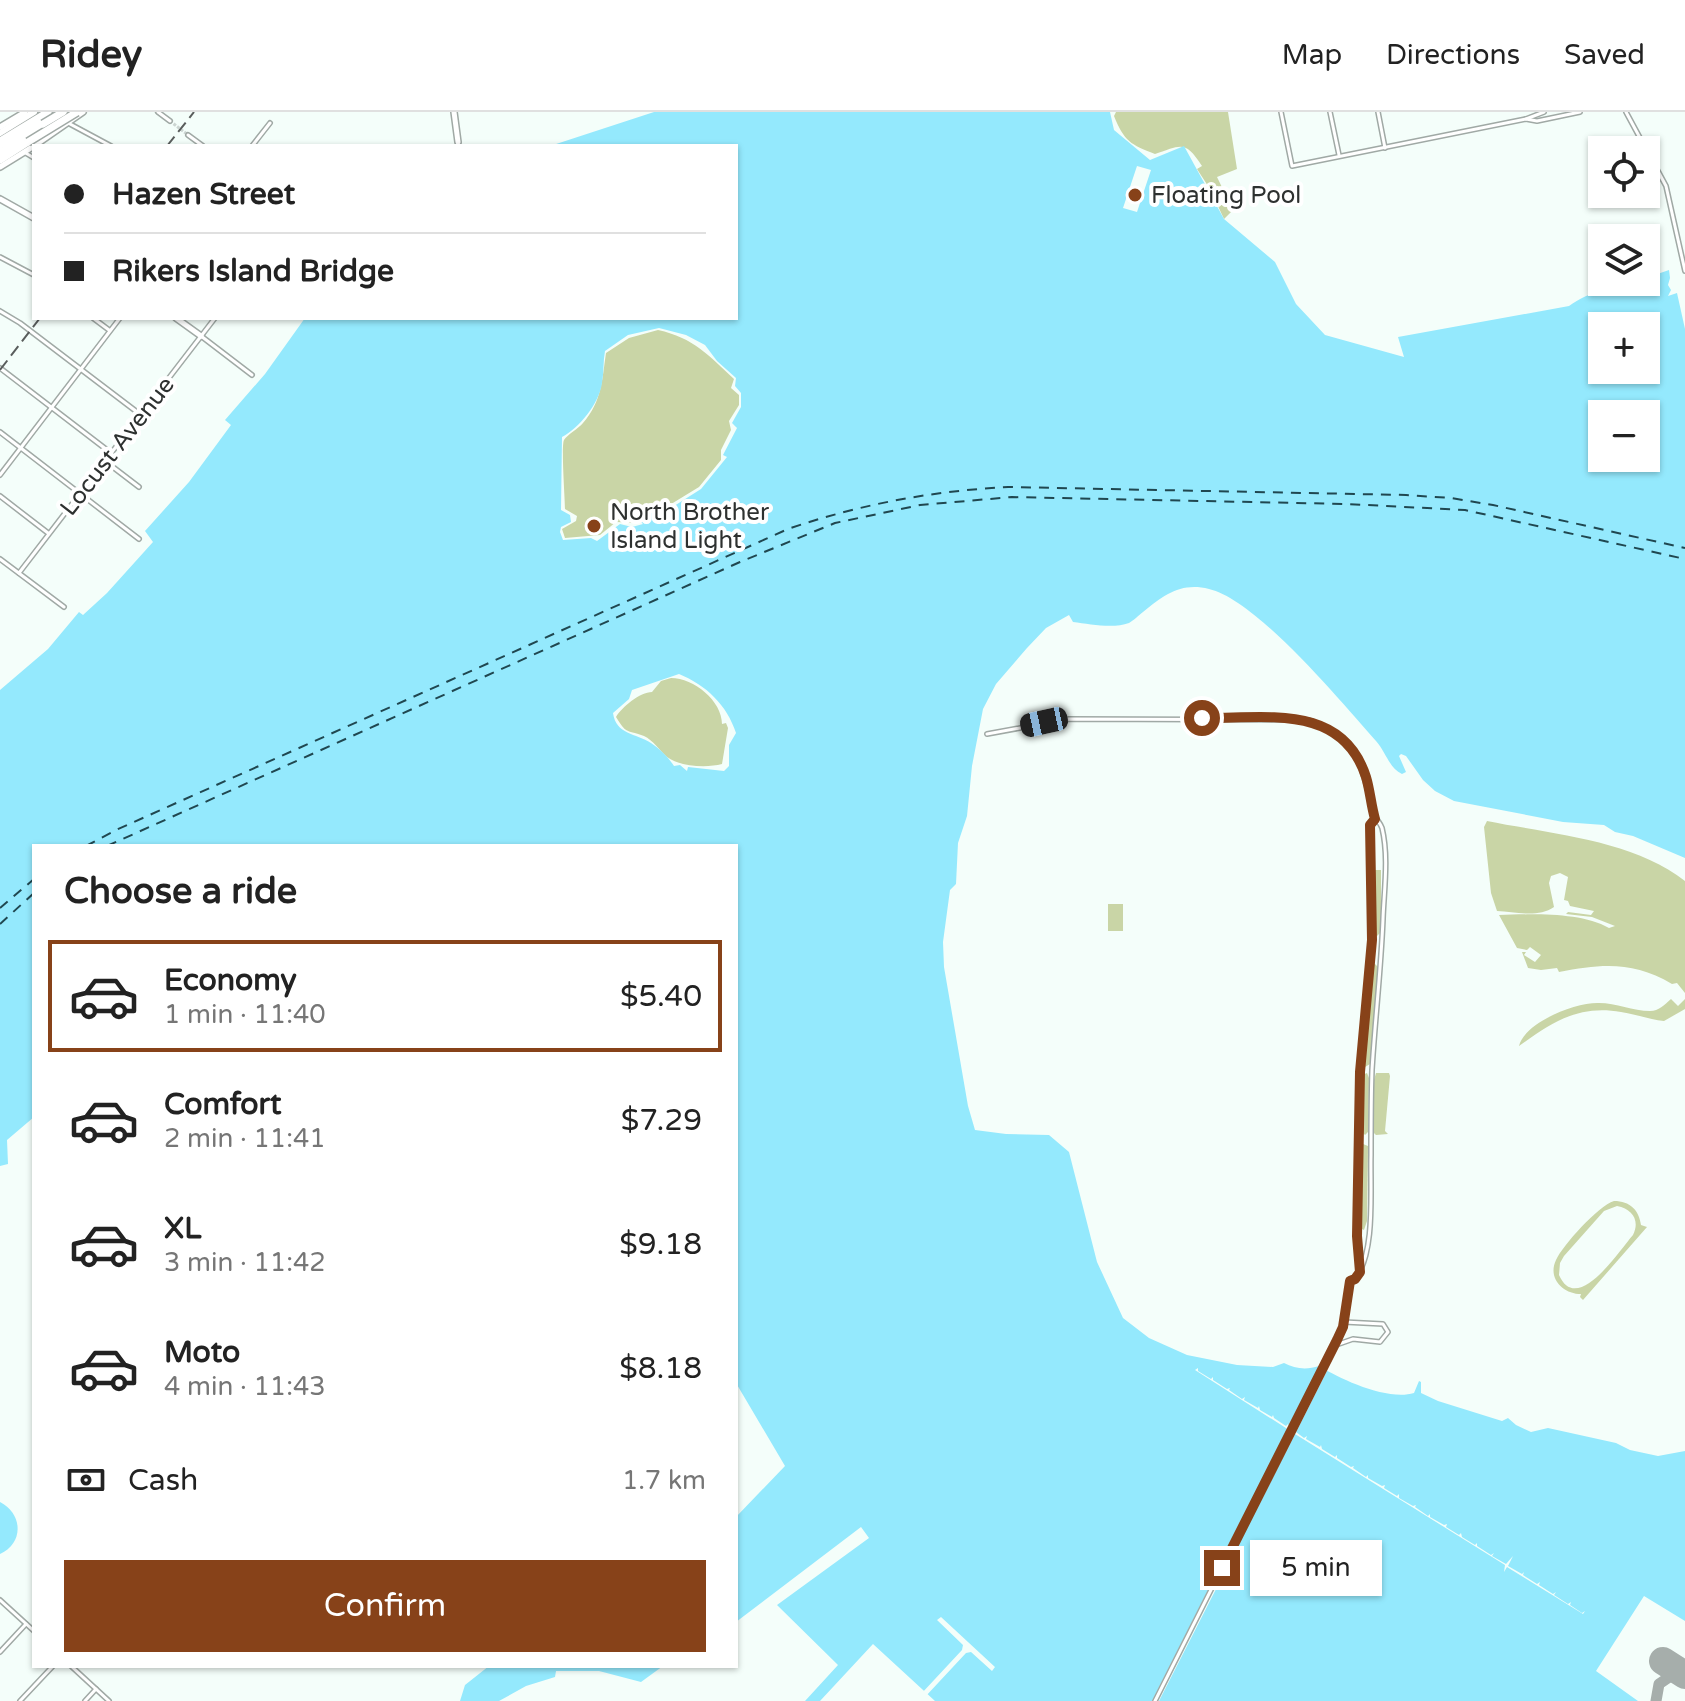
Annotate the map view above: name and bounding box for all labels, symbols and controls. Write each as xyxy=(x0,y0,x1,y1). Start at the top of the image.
text: Ridey xyxy=(40,32,142,78)
text: Map xyxy=(1282,38,1342,72)
text: Directions xyxy=(1386,38,1520,72)
text: Saved xyxy=(1564,38,1645,72)
map controls xyxy=(1588,136,1660,472)
button: locate xyxy=(1588,136,1660,208)
text: Hazen Street xyxy=(112,176,295,213)
place label: Floating Pool xyxy=(1151,181,1301,210)
marker: Floating Pool xyxy=(1126,186,1144,204)
button: layers xyxy=(1588,224,1660,296)
text: Rikers Island Bridge xyxy=(112,253,394,290)
button: + xyxy=(1588,312,1660,384)
street label: Locust Avenue xyxy=(54,371,181,522)
button: − xyxy=(1588,400,1660,472)
place label: North Brother Island Light xyxy=(610,498,770,555)
marker: North Brother Island Light xyxy=(585,517,603,535)
route start xyxy=(1184,700,1220,736)
car xyxy=(1018,705,1070,739)
text: Choose a ride xyxy=(64,870,297,913)
icon: car xyxy=(68,960,140,1032)
text: Economy xyxy=(164,962,297,999)
text: $5.40 xyxy=(620,978,702,1015)
text: 1 min · 11:40 xyxy=(164,999,326,1030)
icon: car xyxy=(68,1084,140,1156)
text: Comfort xyxy=(164,1086,282,1123)
text: $7.29 xyxy=(621,1102,702,1139)
text: 2 min · 11:41 xyxy=(164,1123,326,1154)
icon: car xyxy=(68,1208,140,1280)
text: XL xyxy=(164,1210,201,1247)
text: $9.18 xyxy=(619,1226,702,1263)
text: 3 min · 11:42 xyxy=(164,1247,326,1278)
icon: car xyxy=(68,1332,140,1404)
text: Moto xyxy=(164,1334,240,1371)
text: $8.18 xyxy=(619,1350,702,1387)
text: 4 min · 11:43 xyxy=(164,1371,326,1402)
icon: cash xyxy=(64,1458,108,1502)
text: Cash xyxy=(128,1462,198,1499)
text: 1.7 km xyxy=(622,1465,706,1496)
callout: 5 min xyxy=(1250,1540,1382,1596)
route end xyxy=(1204,1550,1240,1586)
text: 5 min xyxy=(1281,1552,1351,1583)
button: Confirm xyxy=(64,1560,706,1652)

